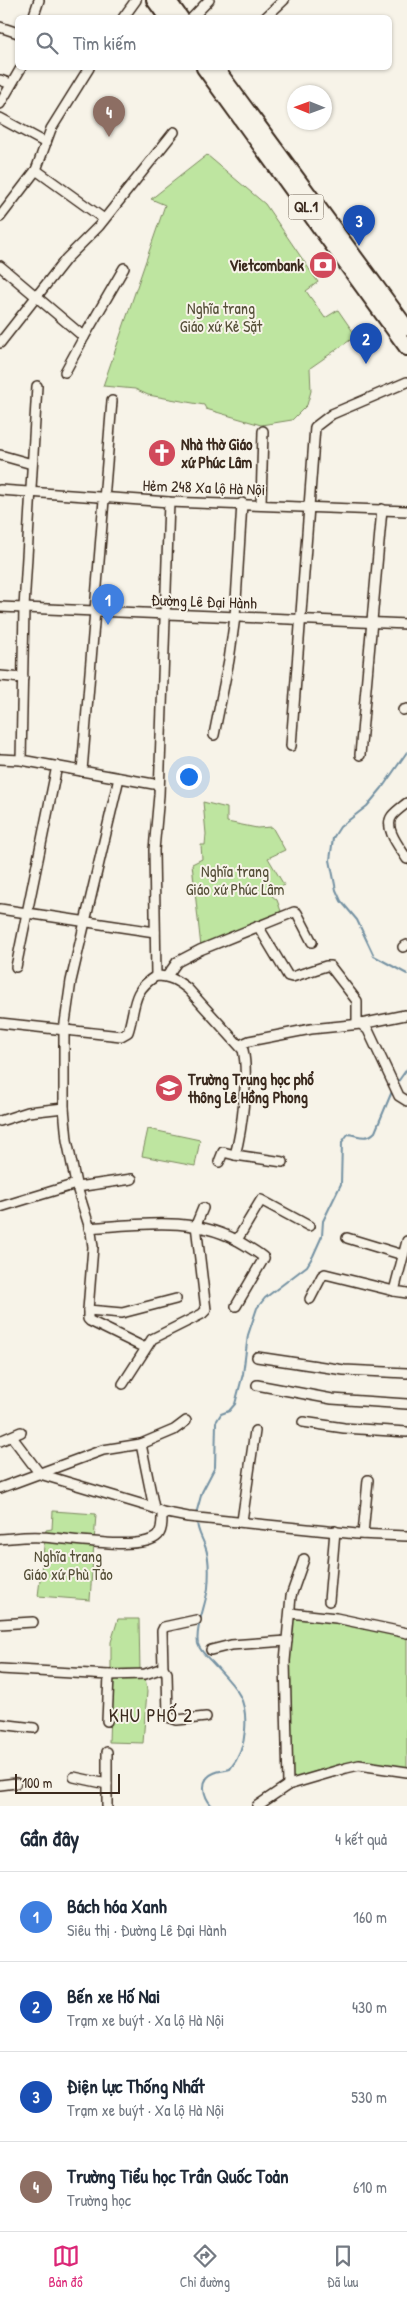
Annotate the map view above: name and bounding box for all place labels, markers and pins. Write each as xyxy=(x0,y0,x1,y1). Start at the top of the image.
pin: 4 xyxy=(93,96,125,137)
pin: 3 xyxy=(343,205,375,246)
bank icon: Vietcombank xyxy=(308,250,338,280)
place label: Vietcombank xyxy=(229,254,304,276)
pin: 2 xyxy=(350,323,382,364)
place label: Nhà thờ Giáo xứ Phúc Lâm xyxy=(181,433,253,473)
church icon: Nhà thờ Giáo xứ Phúc Lâm xyxy=(147,438,177,468)
pin: 1 xyxy=(92,584,124,625)
place label: Trường Trung học phổ thông Lê Hồng Phong xyxy=(187,1068,314,1109)
school or university icon: Trường Trung học phổ thông Lê Hồng Phong xyxy=(154,1073,184,1103)

